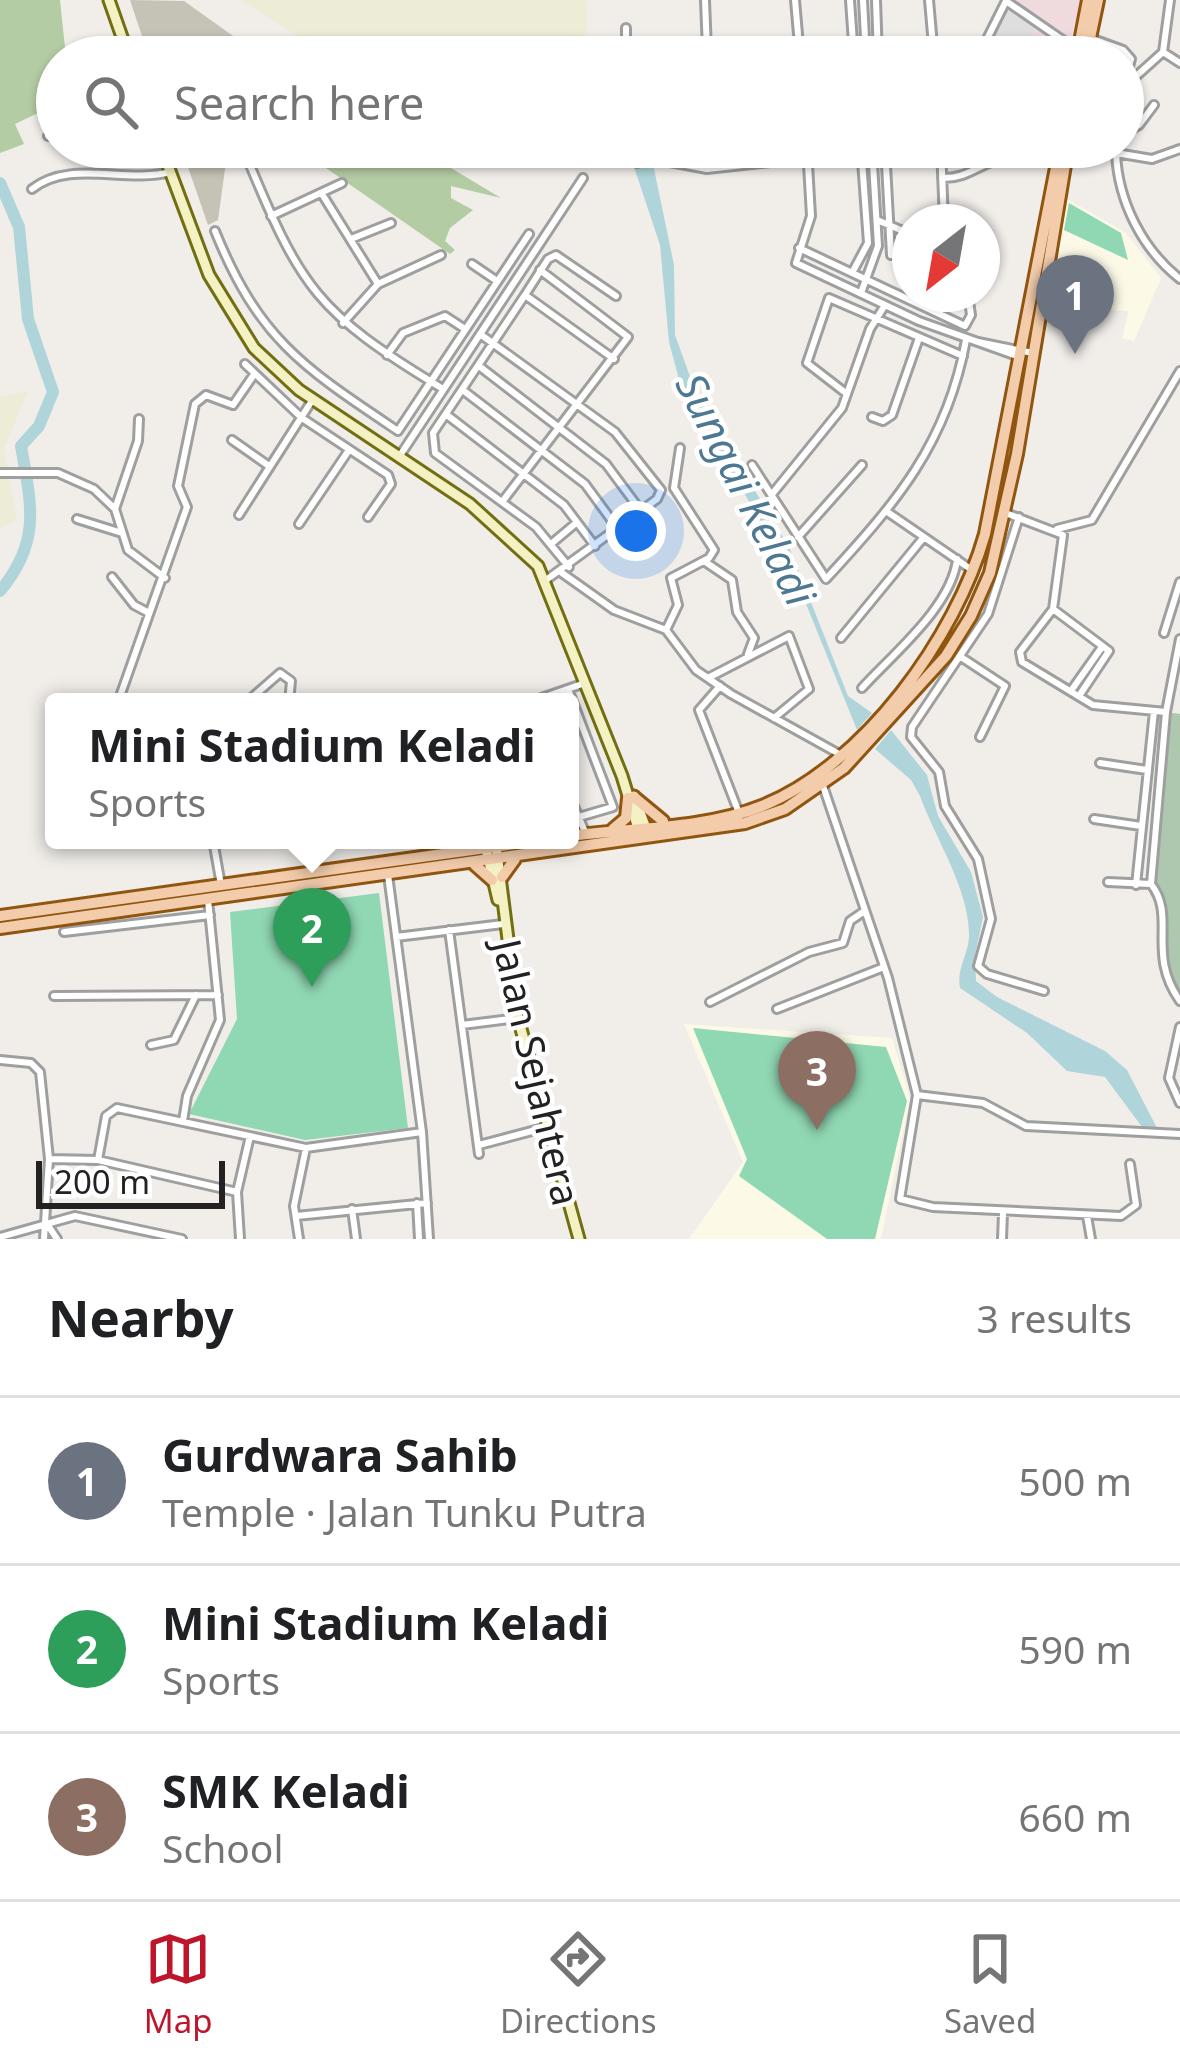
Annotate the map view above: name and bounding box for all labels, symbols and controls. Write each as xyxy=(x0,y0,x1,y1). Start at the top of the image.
search box xyxy=(36,36,1144,168)
icon: search xyxy=(78,69,144,135)
text: Search here xyxy=(174,72,424,133)
north arrow xyxy=(892,204,1000,312)
pin: 1 xyxy=(1036,255,1114,354)
water label: Sungai Keladi xyxy=(664,363,831,616)
your location xyxy=(606,501,666,561)
popup xyxy=(45,693,579,849)
text: Mini Stadium Keladi xyxy=(88,714,536,775)
text: Sports xyxy=(88,775,206,828)
pin: 2 xyxy=(273,888,351,987)
street label: Jalan Sejahtera xyxy=(481,930,594,1210)
pin: 3 xyxy=(778,1031,856,1130)
scale bar xyxy=(36,1155,225,1208)
text: 200 m xyxy=(54,1159,150,1204)
text: Nearby xyxy=(48,1282,234,1352)
text: 3 results xyxy=(977,1291,1132,1344)
text: Gurdwara Sahib xyxy=(162,1424,518,1485)
text: 1 xyxy=(76,1454,98,1507)
text: 500 m xyxy=(1018,1454,1132,1507)
text: Temple · Jalan Tunku Putra xyxy=(162,1485,647,1538)
text: Mini Stadium Keladi xyxy=(162,1592,609,1653)
text: 2 xyxy=(76,1622,98,1675)
text: 590 m xyxy=(1018,1622,1132,1675)
text: Sports xyxy=(162,1653,280,1706)
text: SMK Keladi xyxy=(162,1760,410,1821)
text: 3 xyxy=(76,1790,98,1843)
text: 660 m xyxy=(1018,1790,1132,1843)
text: School xyxy=(162,1821,284,1874)
tab: Map xyxy=(144,1926,212,2043)
tab: Directions xyxy=(500,1926,657,2043)
tab: Saved xyxy=(944,1926,1036,2043)

